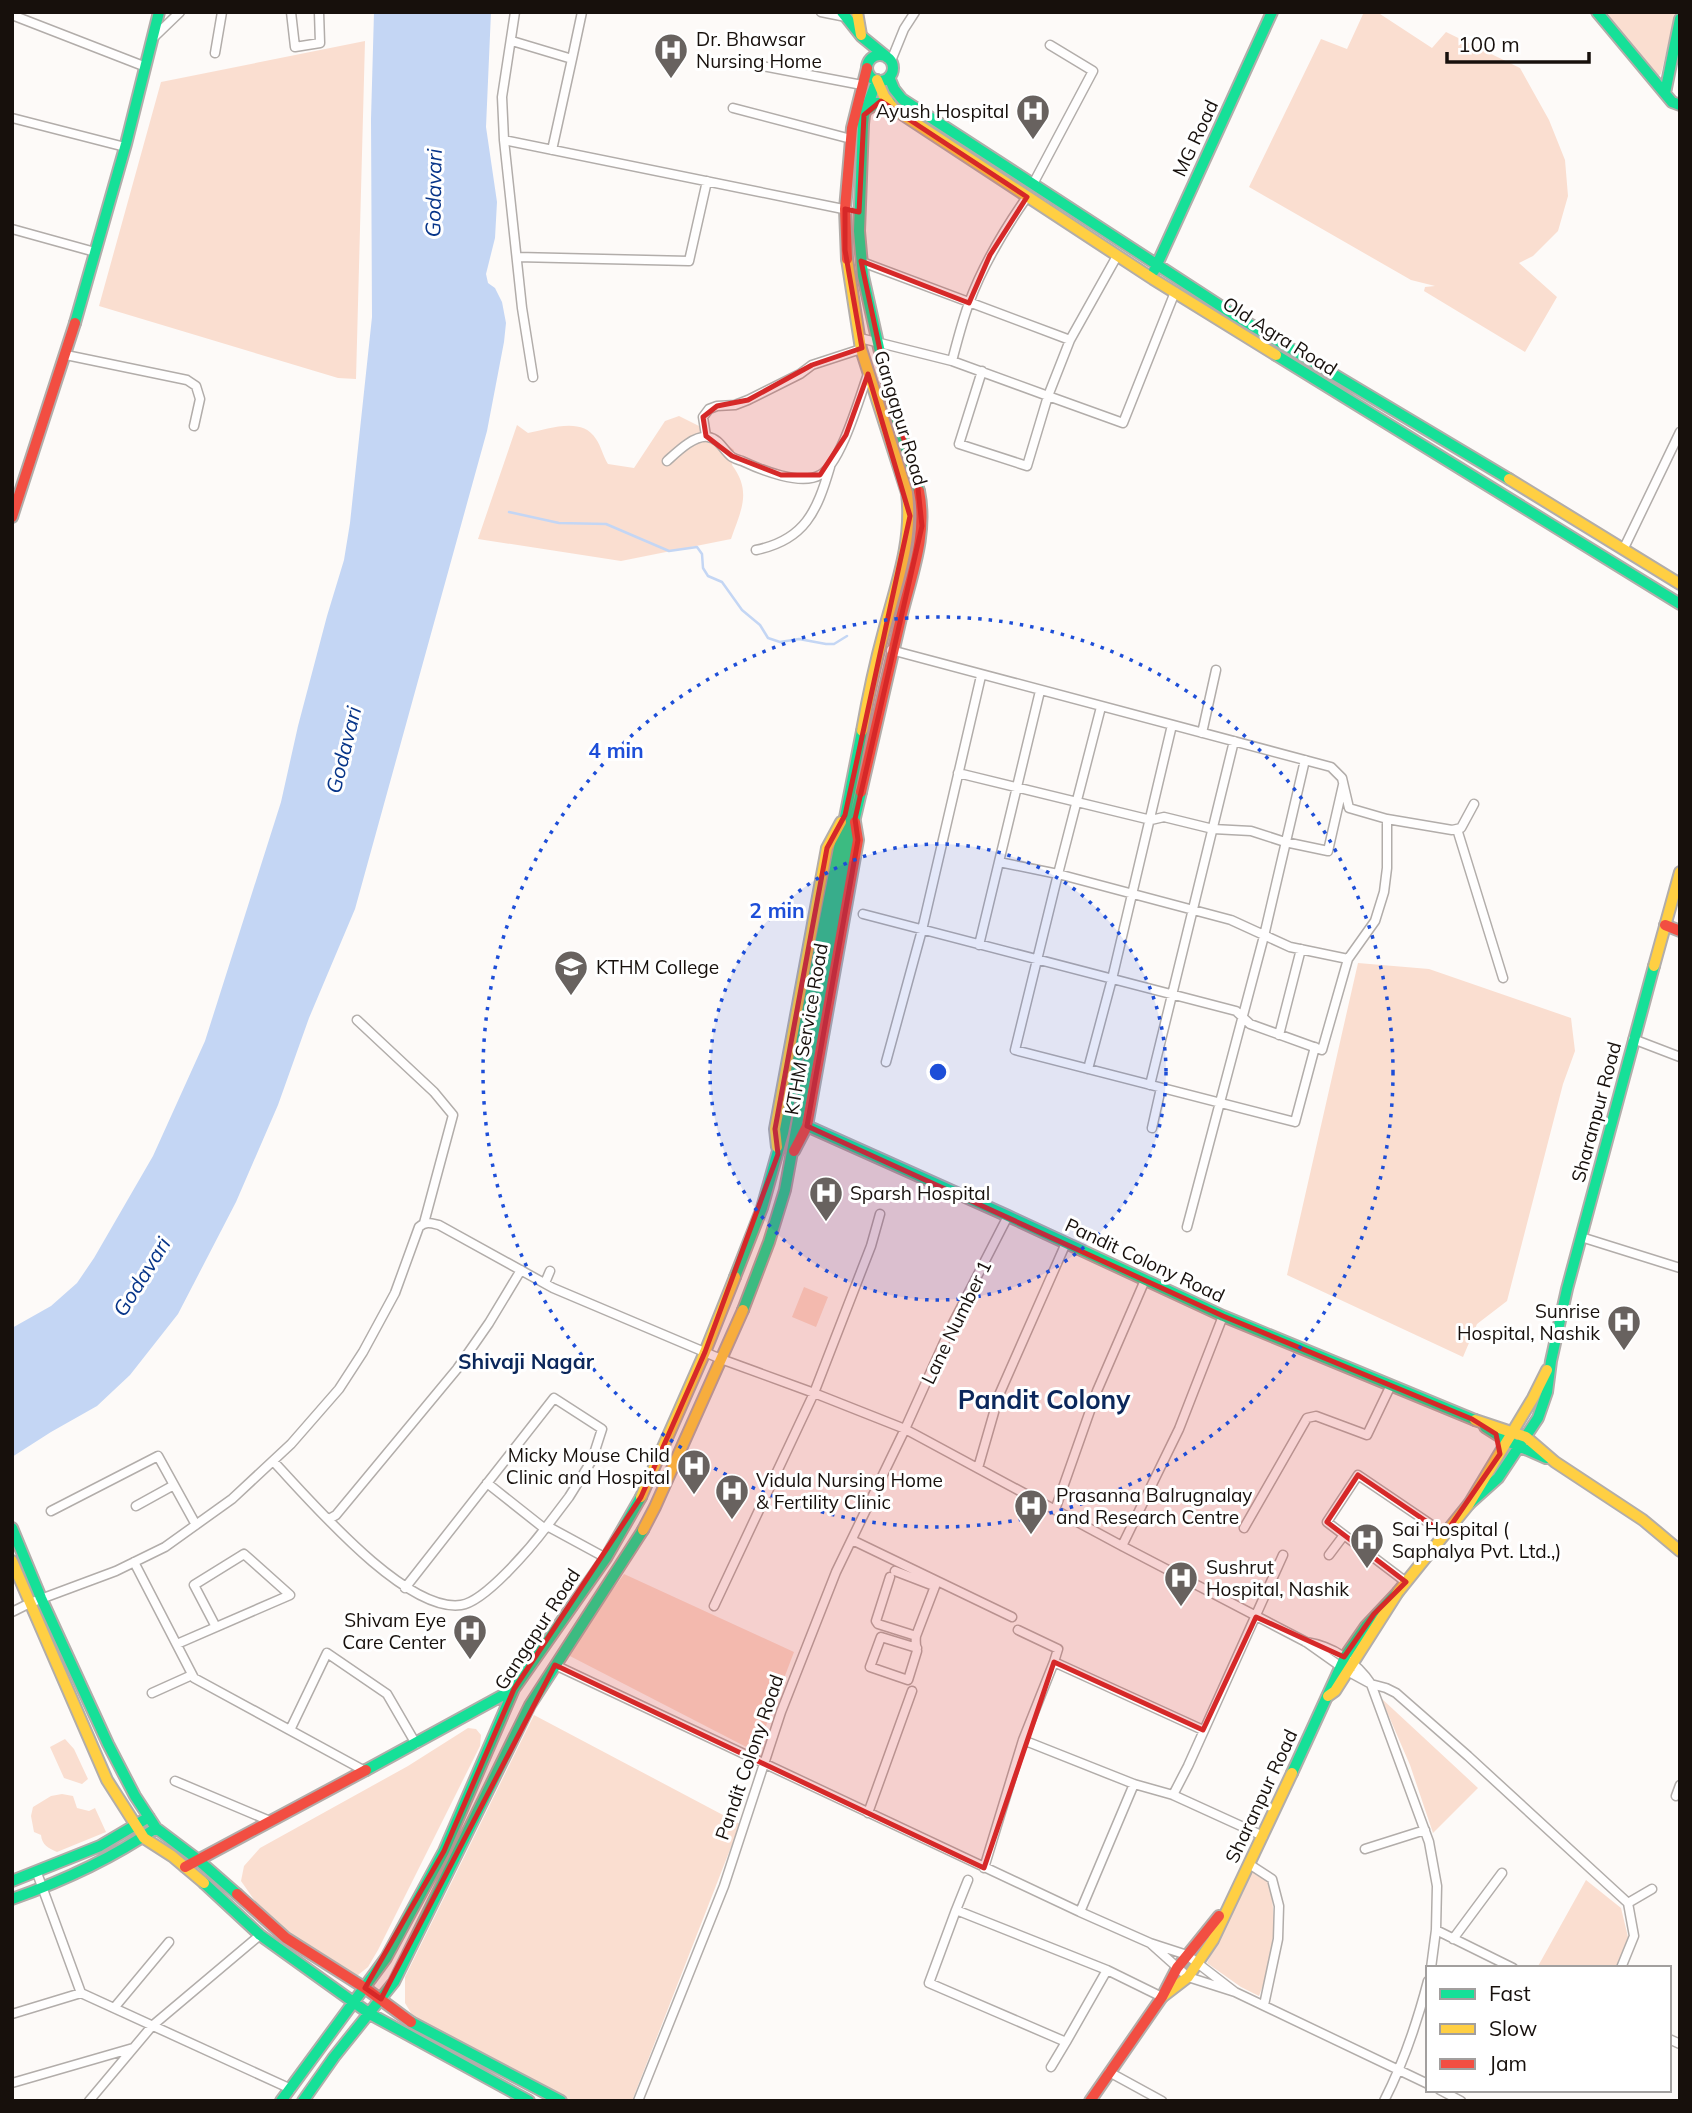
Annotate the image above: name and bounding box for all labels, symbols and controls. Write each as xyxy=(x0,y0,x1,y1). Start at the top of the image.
scale bar xyxy=(1447,21,1589,65)
place label: Dr. Bhawsar Nursing Home xyxy=(696,27,822,73)
hospital icon: Dr. Bhawsar Nursing Home xyxy=(652,31,690,80)
text: 100 m xyxy=(1458,31,1520,57)
hospital icon: Ayush Hospital xyxy=(1014,92,1052,141)
street label: MG Road xyxy=(1167,96,1223,180)
place label: Ayush Hospital xyxy=(876,99,1009,123)
water label: Godavari xyxy=(419,147,447,238)
street label: Old Agra Road xyxy=(1218,291,1342,381)
street label: Gangapur Road xyxy=(869,348,933,488)
water label: Godavari xyxy=(320,703,367,796)
text: 4 min xyxy=(588,737,644,763)
text: 2 min xyxy=(749,897,805,923)
street label: KTHM Service Road xyxy=(779,941,833,1117)
school or university icon: KTHM College xyxy=(552,948,590,997)
place label: KTHM College xyxy=(596,955,719,979)
street label: Sharanpur Road xyxy=(1566,1039,1626,1185)
centre of rings xyxy=(926,1060,950,1084)
hospital icon: Sparsh Hospital xyxy=(807,1174,845,1223)
place label: Sparsh Hospital xyxy=(850,1181,990,1205)
street label: Pandit Colony Road xyxy=(1061,1213,1229,1307)
water label: Godavari xyxy=(107,1231,176,1321)
street label: Lane Number 1 xyxy=(916,1256,996,1388)
place label: Sunrise Hospital, Nashik xyxy=(1457,1299,1600,1345)
hospital icon: Sunrise Hospital, Nashik xyxy=(1605,1303,1643,1352)
district label: Shivaji Nagar xyxy=(458,1348,595,1374)
district label: Pandit Colony xyxy=(958,1383,1131,1416)
place label: Micky Mouse Child Clinic and Hospital xyxy=(506,1443,670,1489)
hospital icon: Micky Mouse Child Clinic and Hospital xyxy=(675,1447,713,1496)
place label: Vidula Nursing Home & Fertility Clinic xyxy=(756,1468,943,1514)
hospital icon: Vidula Nursing Home & Fertility Clinic xyxy=(713,1472,751,1521)
place label: Prasanna Balrugnalay and Research Centre xyxy=(1056,1483,1252,1529)
hospital icon: Prasanna Balrugnalay and Research Centre xyxy=(1012,1487,1050,1536)
place label: Sai Hospital ( Saphalya Pvt. Ltd.,) xyxy=(1392,1517,1561,1563)
hospital icon: Sai Hospital ( Saphalya Pvt. Ltd.,) xyxy=(1348,1521,1386,1570)
place label: Sushrut Hospital, Nashik xyxy=(1206,1555,1349,1601)
hospital icon: Sushrut Hospital, Nashik xyxy=(1162,1559,1200,1608)
street label: Gangapur Road xyxy=(489,1564,585,1694)
place label: Shivam Eye Care Center xyxy=(342,1608,446,1654)
hospital icon: Shivam Eye Care Center xyxy=(451,1612,489,1661)
street label: Pandit Colony Road xyxy=(709,1671,789,1843)
street label: Sharanpur Road xyxy=(1220,1725,1302,1867)
legend xyxy=(1426,1966,1671,2092)
text: Fast xyxy=(1489,1980,1531,2006)
text: Slow xyxy=(1489,2015,1537,2041)
text: Jam xyxy=(1489,2050,1527,2076)

